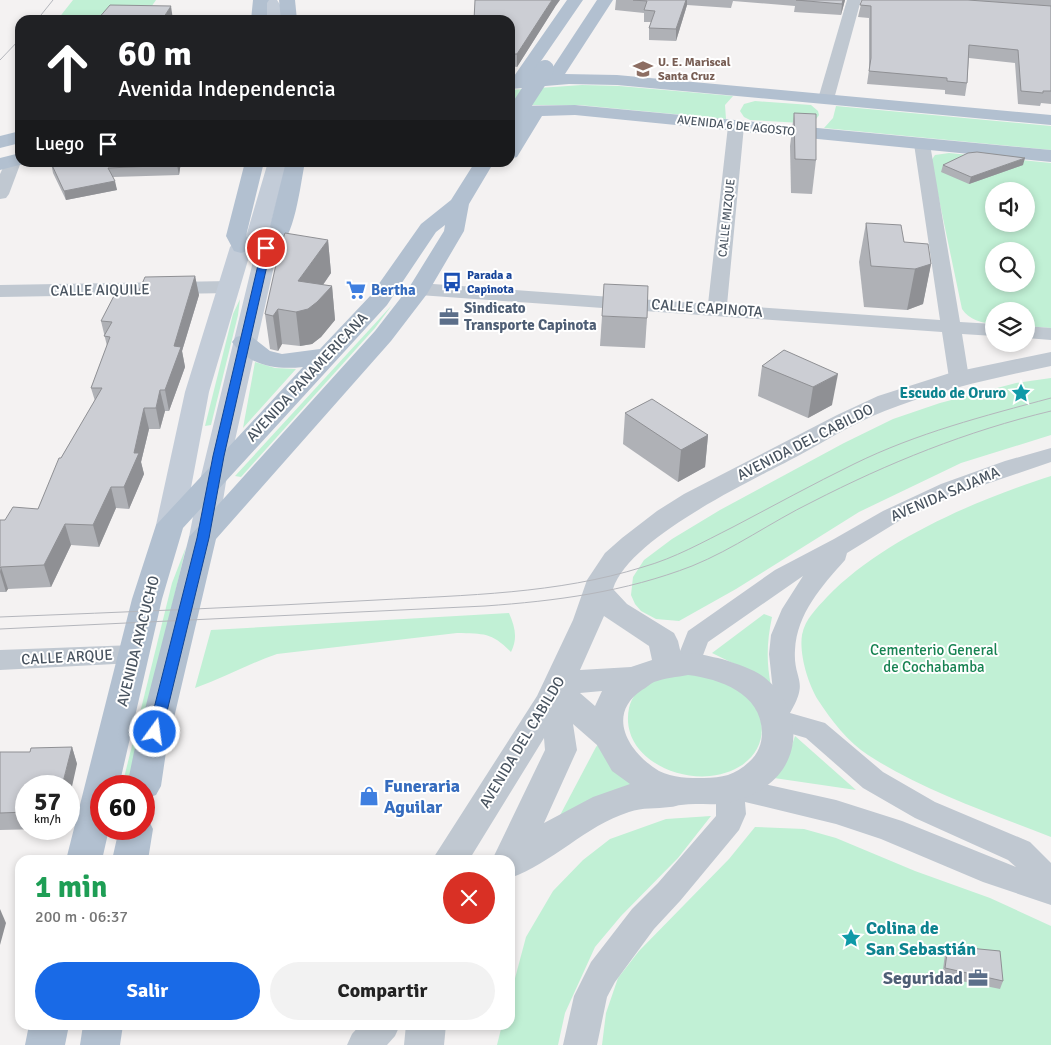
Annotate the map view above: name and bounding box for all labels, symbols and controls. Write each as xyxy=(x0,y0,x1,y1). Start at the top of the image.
text: 60 m xyxy=(118,32,192,75)
icon: ahead xyxy=(35,35,100,100)
place label: U. E. Mariscal Santa Cruz xyxy=(658,55,731,84)
school or university icon: U. E. Mariscal Santa Cruz xyxy=(632,58,654,80)
text: Avenida Independencia xyxy=(118,75,336,102)
street label: AVENIDA 6 DE AGOSTO xyxy=(676,112,796,140)
icon: arrive xyxy=(94,130,122,158)
text: Luego xyxy=(35,132,84,156)
street label: CALLE MIZQUE xyxy=(715,178,739,258)
map controls xyxy=(985,182,1035,352)
button: sound xyxy=(985,182,1035,232)
pin xyxy=(245,227,287,269)
icon: arrive xyxy=(252,234,280,262)
button: search xyxy=(985,242,1035,292)
place label: Parada a Capinota xyxy=(467,268,514,297)
bus stop icon: Parada a Capinota xyxy=(441,271,463,293)
supermarket icon: Bertha xyxy=(345,279,367,301)
street label: CALLE AIQUILE xyxy=(50,280,150,300)
place label: Bertha xyxy=(371,281,416,299)
street label: CALLE CAPINOTA xyxy=(651,295,763,321)
place label: Sindicato Transporte Capinota xyxy=(464,299,597,334)
button: layers xyxy=(985,302,1035,352)
office icon: Sindicato Transporte Capinota xyxy=(438,306,460,328)
street label: AVENIDA PANAMERICANA xyxy=(243,309,371,445)
place icon: Escudo de Oruro xyxy=(1010,382,1032,404)
place label: Escudo de Oruro xyxy=(900,384,1006,402)
street label: AVENIDA DEL CABILDO xyxy=(734,400,876,484)
street label: AVENIDA SAJAMA xyxy=(888,463,1002,525)
street label: AVENIDA AYACUCHO xyxy=(113,574,163,708)
park label: Cementerio General de Cochabamba xyxy=(870,641,998,676)
street label: CALLE ARQUE xyxy=(21,646,113,668)
street label: AVENIDA DEL CABILDO xyxy=(476,673,568,811)
position arrow xyxy=(128,705,180,757)
speed limit sign: 60 xyxy=(90,775,155,840)
place label: Funeraria Aguilar xyxy=(384,775,460,818)
shop icon: Funeraria Aguilar xyxy=(358,785,380,807)
text: 57 xyxy=(34,786,61,817)
text: km/h xyxy=(34,812,61,827)
text: 1 min xyxy=(35,869,107,906)
button: close xyxy=(443,872,495,924)
text: 200 m · 06:37 xyxy=(35,907,128,927)
place label: Colina de San Sebastián xyxy=(866,917,976,960)
place icon: Colina de San Sebastián xyxy=(840,927,862,949)
button: Salir xyxy=(35,962,260,1020)
button: Compartir xyxy=(270,962,495,1020)
place label: Seguridad xyxy=(883,967,963,989)
office icon: Seguridad xyxy=(967,967,989,989)

